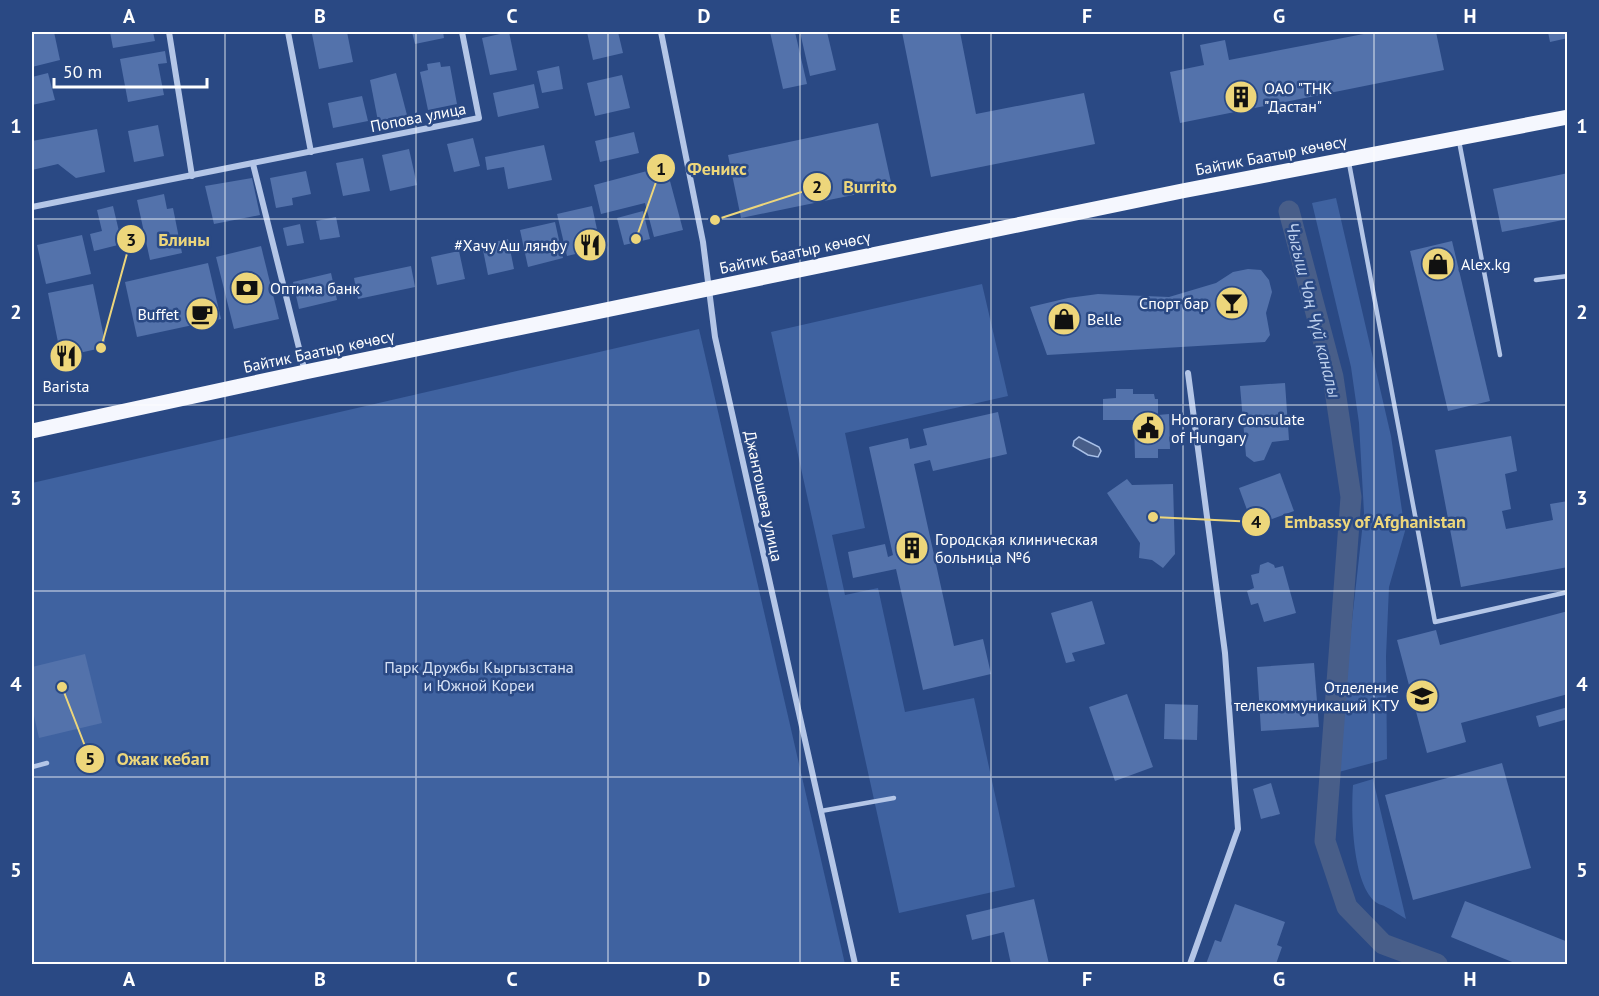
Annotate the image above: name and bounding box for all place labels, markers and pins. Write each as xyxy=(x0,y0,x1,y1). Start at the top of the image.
place label: ОАО "ТНК "Дастан" xyxy=(1264,78,1333,116)
building icon: ОАО "ТНК "Дастан" xyxy=(1223,79,1259,115)
callout: Феникс xyxy=(646,150,759,186)
callout: Burrito xyxy=(802,169,909,205)
callout: Блины xyxy=(116,221,222,257)
restaurant icon: #Хачу Аш лянфу xyxy=(572,227,608,263)
place label: #Хачу Аш лянфу xyxy=(454,235,568,255)
shop icon: Alex.kg xyxy=(1420,246,1456,282)
place label: Alex.kg xyxy=(1461,254,1511,274)
bank icon: Оптима банк xyxy=(229,270,265,306)
place label: Оптима банк xyxy=(270,278,360,298)
bar icon: Спорт бар xyxy=(1214,285,1250,321)
place label: Спорт бар xyxy=(1139,293,1209,313)
cafe icon: Buffet xyxy=(184,296,220,332)
shop icon: Belle xyxy=(1046,301,1082,337)
place label: Buffet xyxy=(137,304,180,324)
place label: Belle xyxy=(1087,309,1122,329)
restaurant icon: Barista xyxy=(48,338,84,374)
place label: Barista xyxy=(42,376,90,396)
place label: Honorary Consulate of Hungary xyxy=(1171,409,1305,447)
public building icon: Honorary Consulate of Hungary xyxy=(1130,410,1166,446)
callout: Embassy of Afghanistan xyxy=(1241,504,1478,540)
place label: Городская клиническая больница №6 xyxy=(935,529,1098,567)
building icon: Городская клиническая больница №6 xyxy=(894,530,930,566)
place label: Отделение телекоммуникаций КТУ xyxy=(1234,677,1399,715)
school or university icon: Отделение телекоммуникаций КТУ xyxy=(1404,678,1440,714)
callout: Ожак кебап xyxy=(75,741,222,777)

